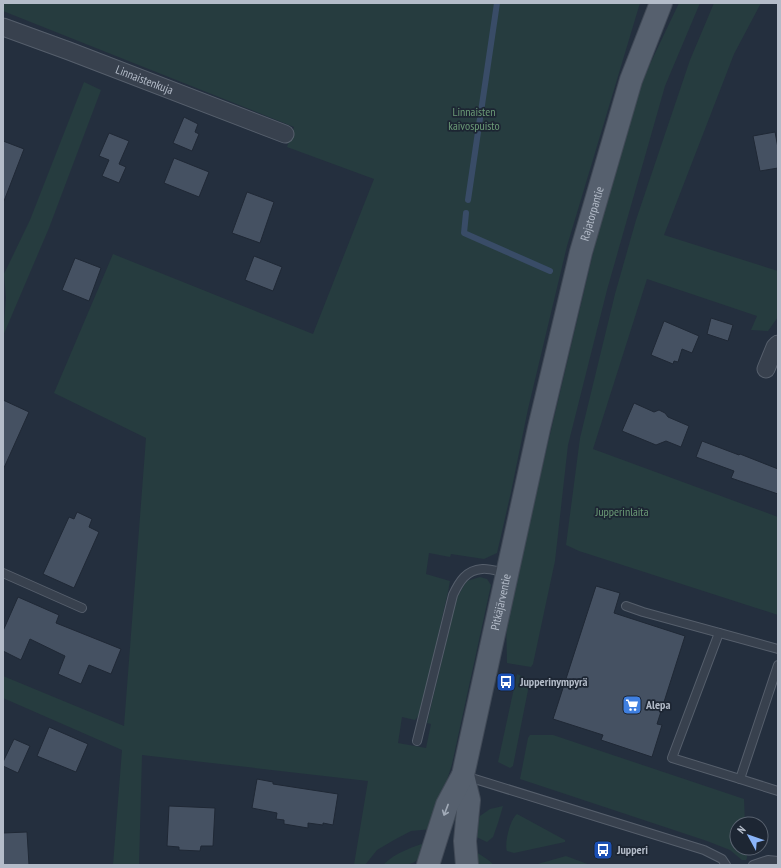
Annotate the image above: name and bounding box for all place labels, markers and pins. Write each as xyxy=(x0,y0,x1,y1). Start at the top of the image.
bus stop icon: Jupperinympyrä xyxy=(495,671,517,693)
place label: Jupperinympyrä xyxy=(519,674,588,689)
supermarket icon: Alepa xyxy=(621,694,643,716)
place label: Alepa xyxy=(645,697,670,712)
bus stop icon: Jupperi xyxy=(592,839,614,861)
place label: Jupperi xyxy=(616,842,648,857)

